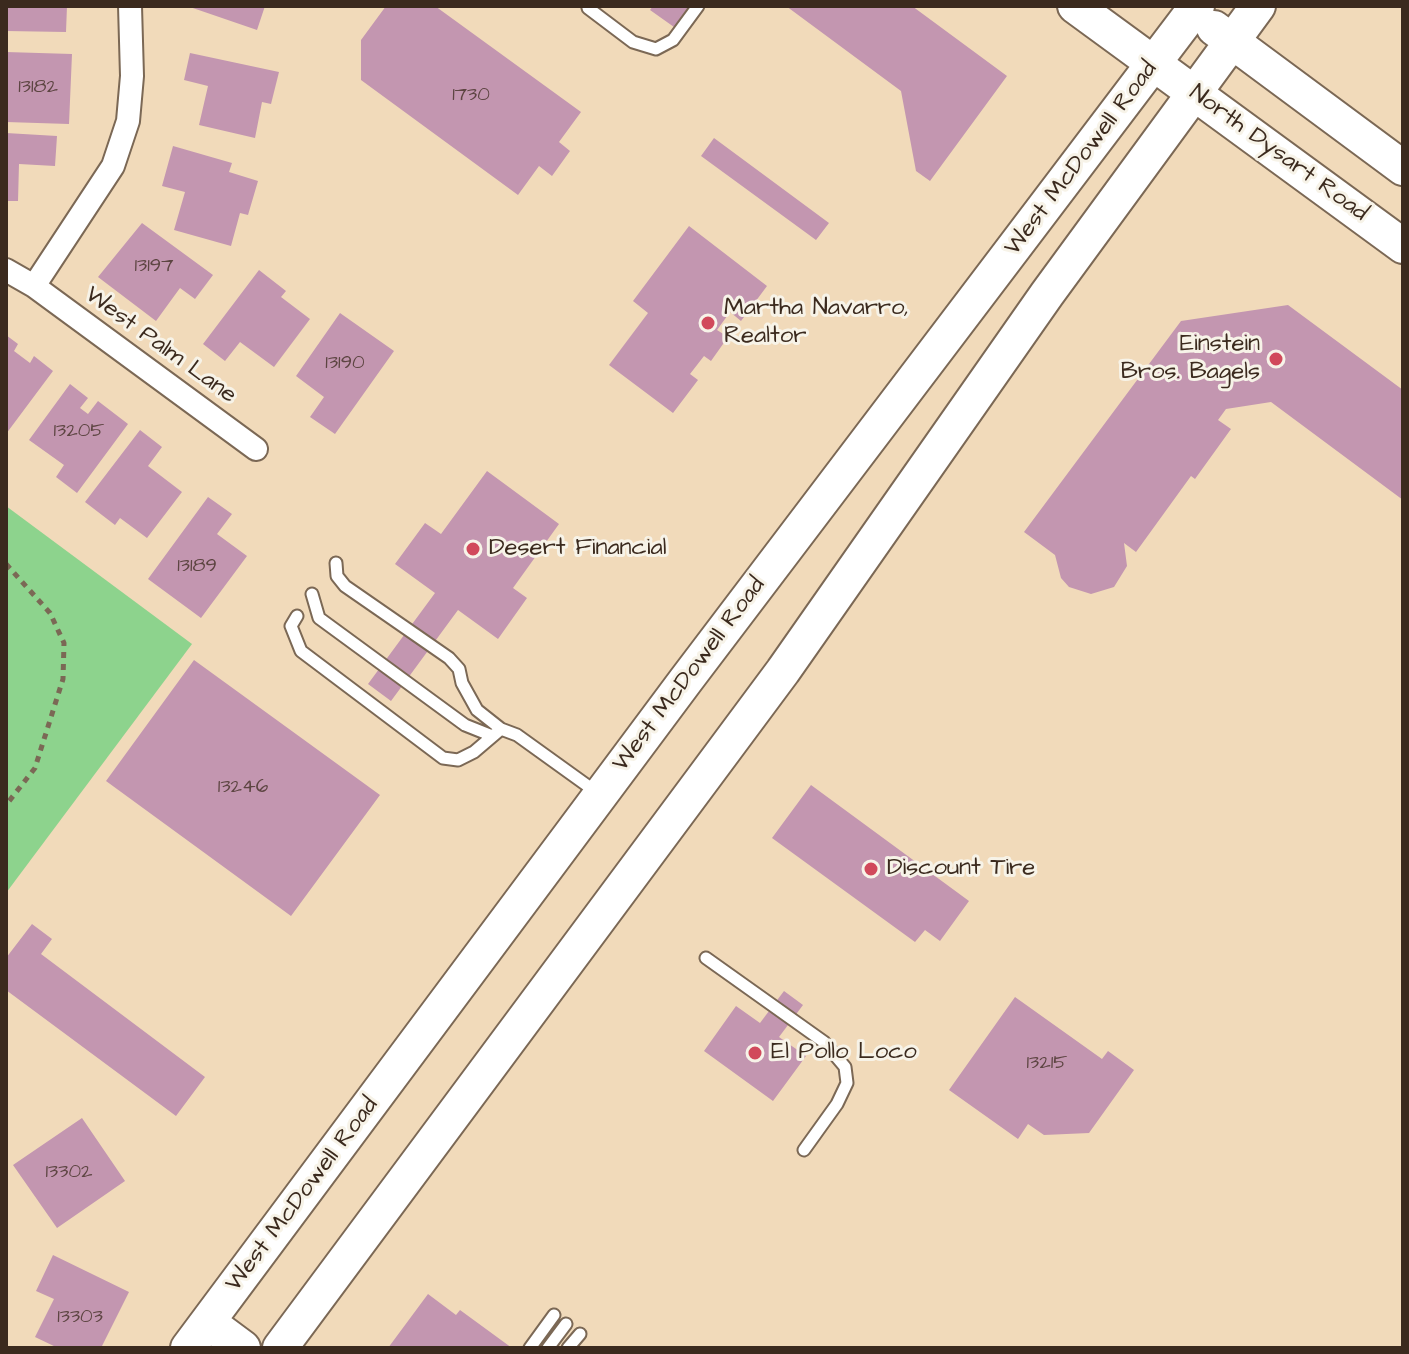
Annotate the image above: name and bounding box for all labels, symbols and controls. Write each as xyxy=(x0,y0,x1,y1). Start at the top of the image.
street label: West McDowell Road xyxy=(1000,56,1164,262)
house number: 13182 xyxy=(18,76,58,100)
street label: North Dysart Road xyxy=(1183,80,1373,228)
house number: 1730 xyxy=(452,84,490,108)
house number: 13197 xyxy=(135,255,173,279)
street label: West Palm Lane xyxy=(79,281,241,411)
place label: Martha Navarro, Realtor xyxy=(724,295,909,351)
marker: Martha Navarro, Realtor xyxy=(699,314,717,332)
place label: Einstein Bros. Bagels xyxy=(1121,331,1260,387)
marker: Einstein Bros. Bagels xyxy=(1267,350,1285,368)
house number: 13190 xyxy=(325,352,365,376)
house number: 13205 xyxy=(54,420,104,444)
place label: Desert Financial xyxy=(489,535,666,563)
marker: Desert Financial xyxy=(464,540,482,558)
house number: 13189 xyxy=(177,555,217,579)
street label: West McDowell Road xyxy=(608,572,772,778)
house number: 13246 xyxy=(218,776,268,800)
place label: Discount Tire xyxy=(887,855,1035,883)
marker: Discount Tire xyxy=(862,860,880,878)
place label: El Pollo Loco xyxy=(771,1039,917,1067)
marker: El Pollo Loco xyxy=(746,1044,764,1062)
house number: 13215 xyxy=(1027,1052,1067,1076)
street label: West McDowell Road xyxy=(221,1092,385,1298)
house number: 13302 xyxy=(46,1161,92,1185)
house number: 13303 xyxy=(57,1306,103,1330)

